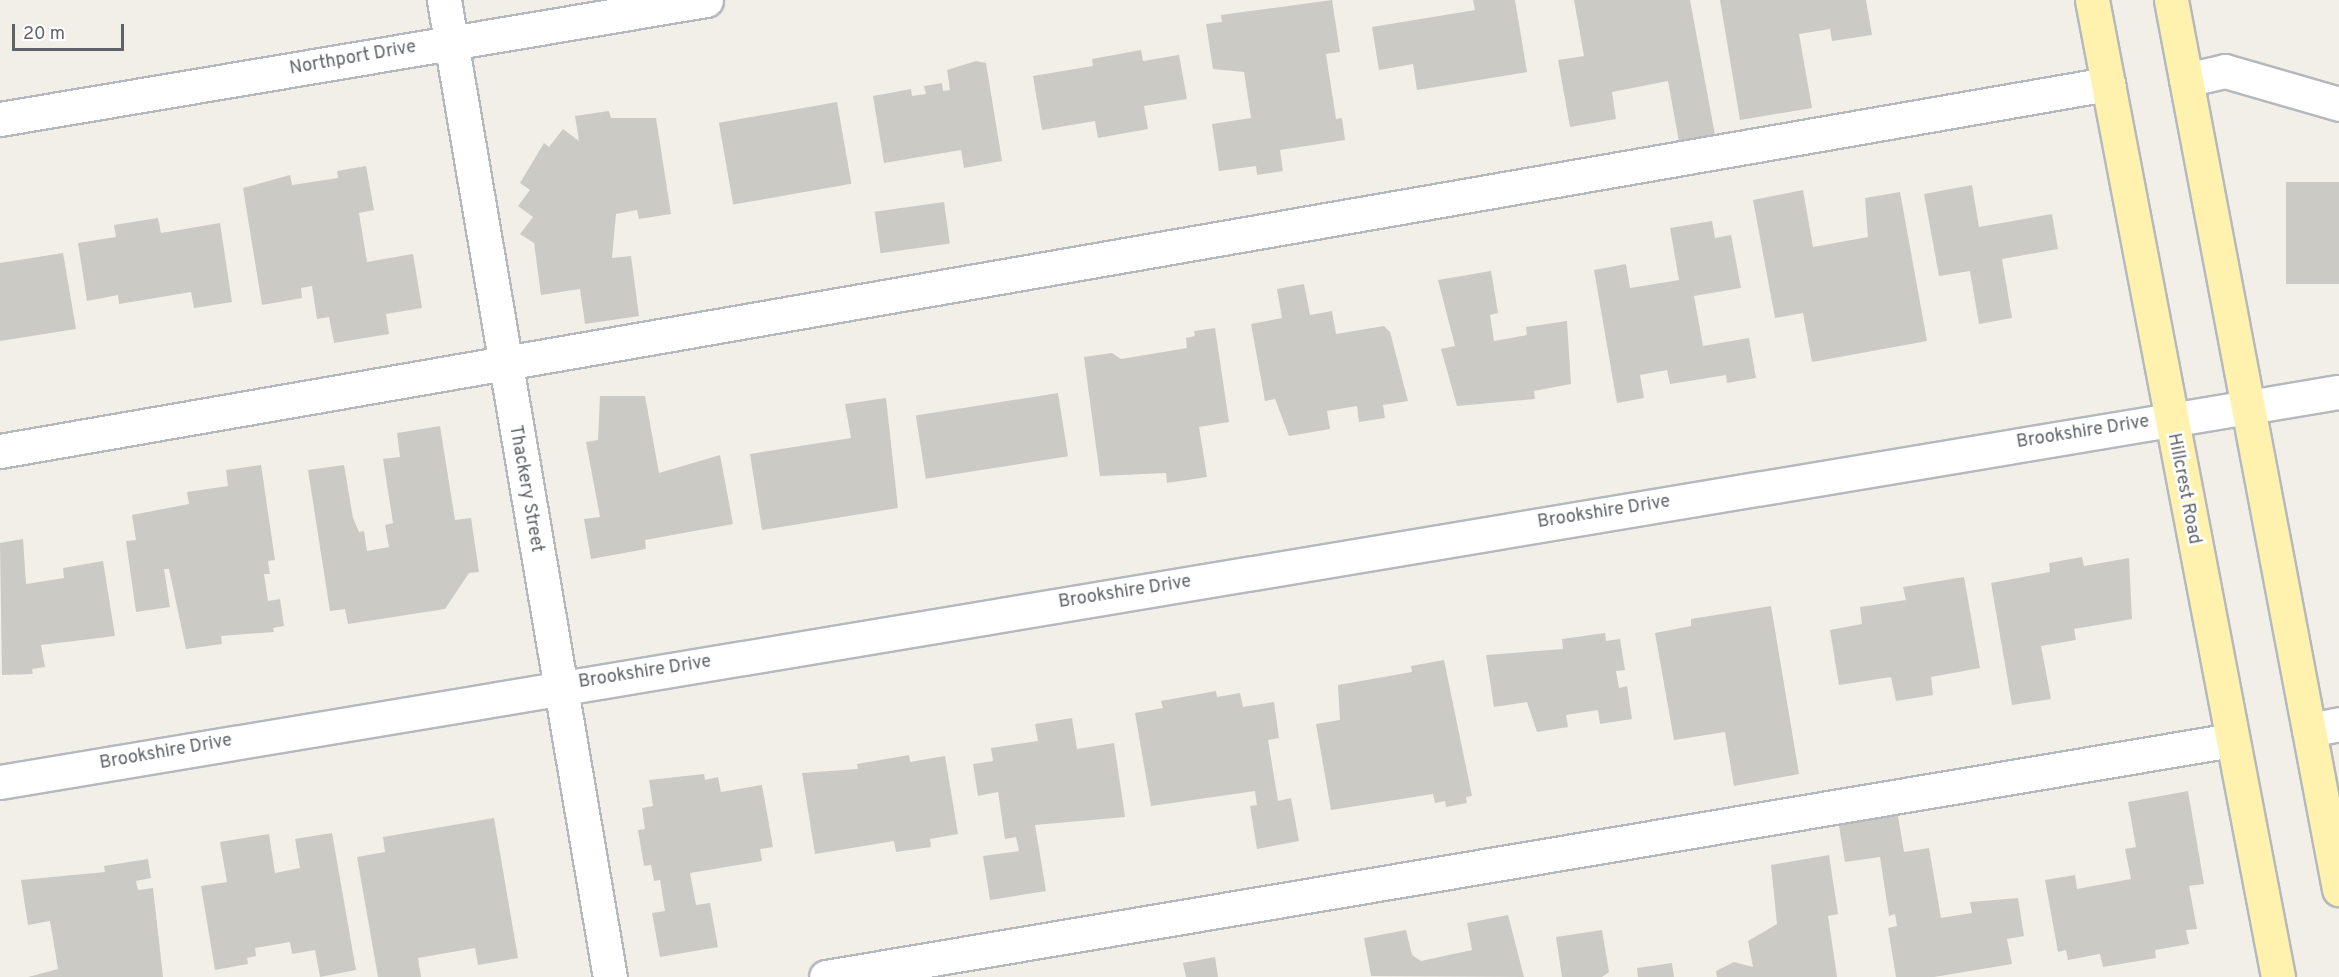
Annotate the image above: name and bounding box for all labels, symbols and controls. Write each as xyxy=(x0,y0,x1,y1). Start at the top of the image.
scale bar xyxy=(15,12,128,50)
text: 20 m xyxy=(23,23,65,46)
street label: Northport Drive xyxy=(288,37,418,81)
street label: Brookshire Drive xyxy=(2015,412,2151,454)
street label: Thackery Street xyxy=(503,424,547,554)
street label: Hillcrest Road xyxy=(2162,432,2204,546)
street label: Brookshire Drive xyxy=(1536,492,1672,534)
street label: Brookshire Drive xyxy=(1057,572,1193,614)
street label: Brookshire Drive xyxy=(577,652,713,694)
street label: Brookshire Drive xyxy=(98,731,234,775)

